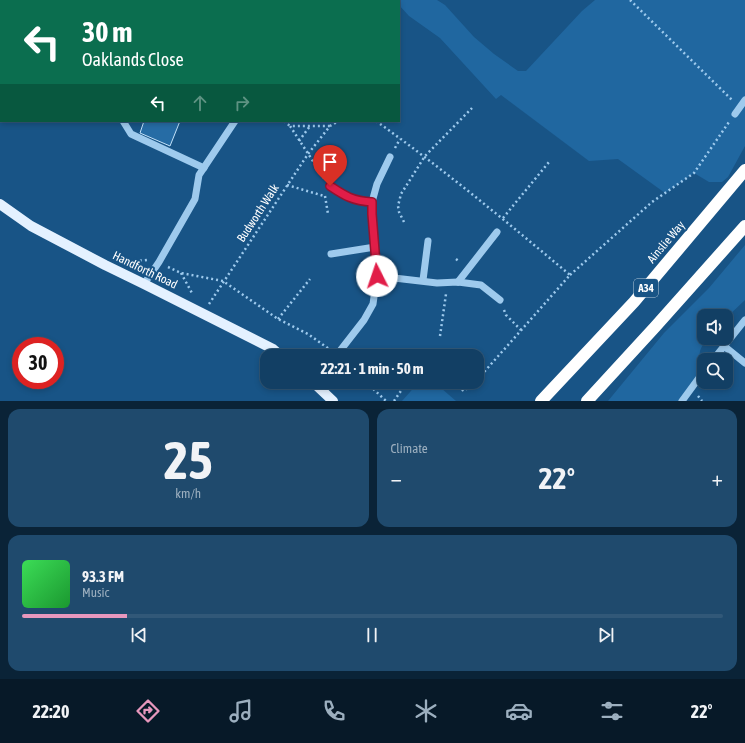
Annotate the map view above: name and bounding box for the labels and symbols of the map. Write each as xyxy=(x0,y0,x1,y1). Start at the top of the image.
pin xyxy=(313,145,347,186)
street label: Budworth Walk xyxy=(234,181,282,245)
street label: Ainslie Way xyxy=(644,218,688,266)
street label: Handforth Road xyxy=(110,248,180,292)
position arrow xyxy=(356,255,398,297)
road number: A34 xyxy=(634,279,658,297)
speed limit sign: 30 xyxy=(12,337,64,389)

